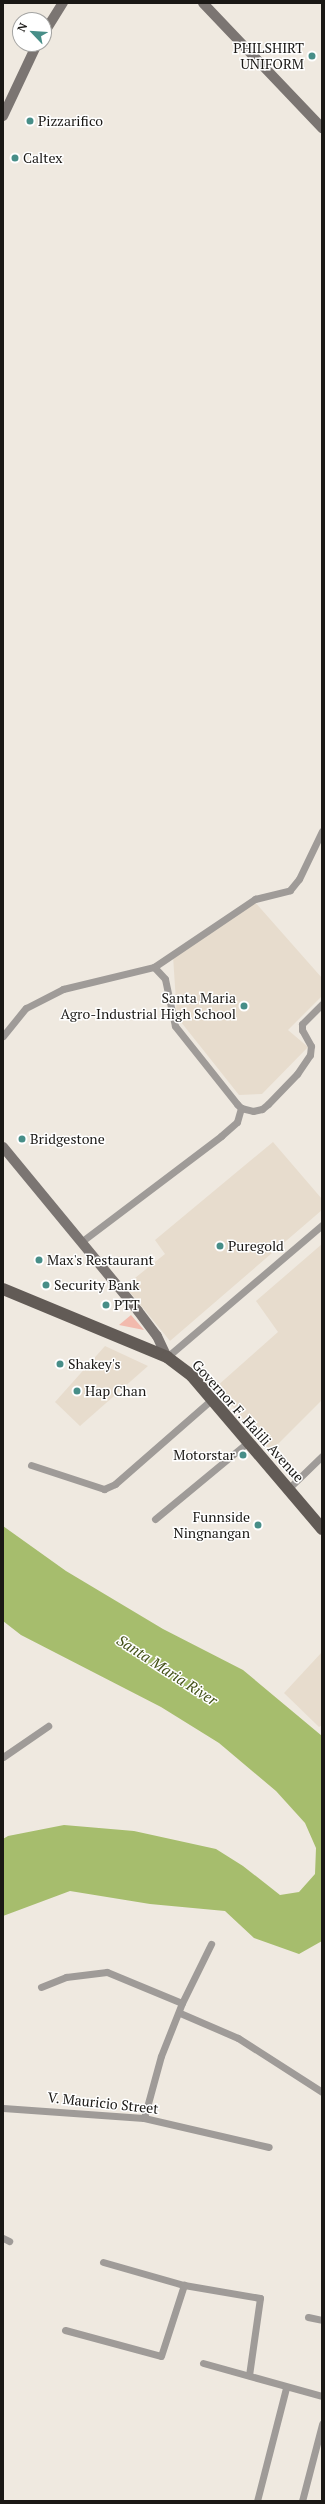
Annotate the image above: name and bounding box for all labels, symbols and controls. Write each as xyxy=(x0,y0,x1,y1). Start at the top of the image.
north arrow xyxy=(12,12,52,52)
text: N xyxy=(14,21,30,34)
place label: PHILSHIRT UNIFORM xyxy=(233,40,304,72)
marker: PHILSHIRT UNIFORM xyxy=(307,51,317,61)
place label: Pizzarifico xyxy=(38,113,103,129)
marker: Pizzarifico xyxy=(25,116,35,126)
place label: Caltex xyxy=(23,150,63,166)
marker: Caltex xyxy=(10,153,20,163)
place label: Santa Maria Agro-Industrial High School xyxy=(61,990,236,1022)
marker: Santa Maria Agro-Industrial High School xyxy=(239,1001,249,1011)
place label: Bridgestone xyxy=(30,1131,105,1147)
marker: Bridgestone xyxy=(17,1134,27,1144)
place label: Puregold xyxy=(228,1238,284,1254)
marker: Puregold xyxy=(215,1241,225,1251)
place label: Max's Restaurant xyxy=(47,1252,154,1268)
marker: Max's Restaurant xyxy=(34,1255,44,1265)
place label: Security Bank xyxy=(54,1277,140,1293)
marker: Security Bank xyxy=(41,1280,51,1290)
place label: PTT xyxy=(114,1297,140,1313)
marker: PTT xyxy=(101,1300,111,1310)
place label: Shakey's xyxy=(68,1356,120,1372)
street label: Governor F. Halili Avenue xyxy=(188,1356,308,1486)
marker: Shakey's xyxy=(55,1359,65,1369)
place label: Hap Chan xyxy=(85,1383,146,1399)
marker: Hap Chan xyxy=(72,1386,82,1396)
place label: Motorstar xyxy=(173,1447,235,1463)
marker: Motorstar xyxy=(238,1450,248,1460)
place label: Funnside Ningnangan xyxy=(173,1509,250,1542)
marker: Funnside Ningnangan xyxy=(253,1520,263,1530)
water label: Santa Maria River xyxy=(113,1631,221,1709)
street label: V. Mauricio Street xyxy=(47,2089,159,2117)

